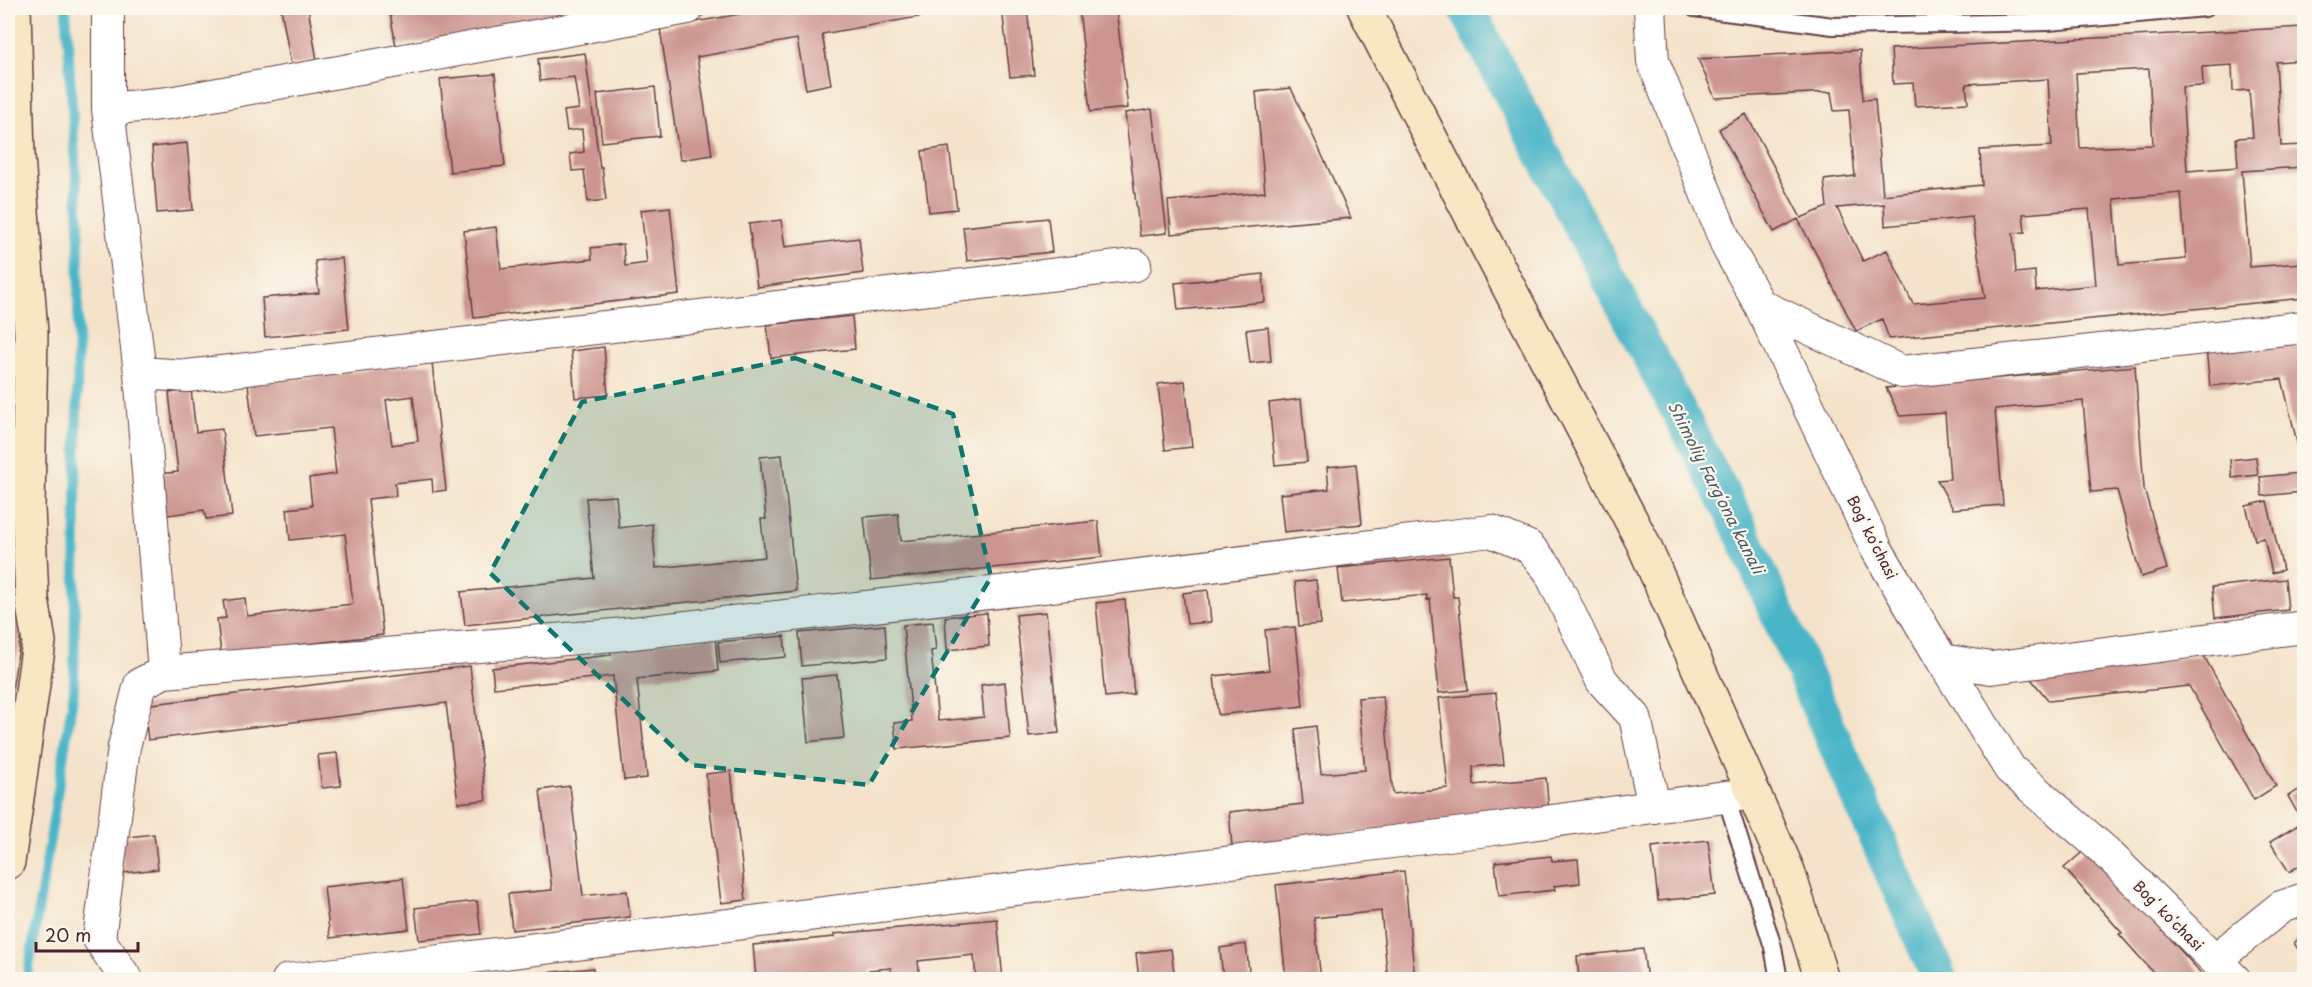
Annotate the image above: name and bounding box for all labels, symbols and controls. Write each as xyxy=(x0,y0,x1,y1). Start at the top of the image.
water label: Shimoliy Fargʻona kanali xyxy=(1663,397,1772,579)
street label: Bogʻ koʻchasi xyxy=(1842,491,1904,583)
street label: Bogʻ koʻchasi xyxy=(2128,874,2210,956)
scale bar xyxy=(36,915,138,953)
text: 20 m xyxy=(45,921,91,948)

